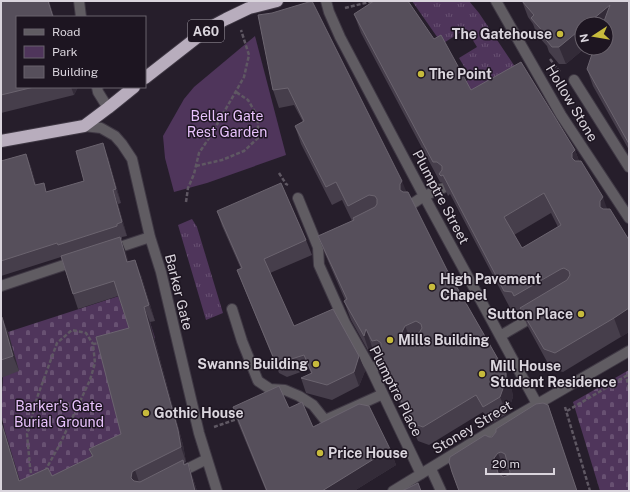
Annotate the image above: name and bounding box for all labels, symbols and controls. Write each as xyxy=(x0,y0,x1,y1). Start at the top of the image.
legend xyxy=(16,16,146,88)
north arrow xyxy=(574,16,614,56)
road number: A60 xyxy=(188,20,224,42)
text: Road xyxy=(52,25,80,39)
place label: The Gatehouse xyxy=(452,26,552,42)
marker: The Gatehouse xyxy=(555,29,565,39)
text: N xyxy=(577,33,591,44)
text: Park xyxy=(52,45,78,59)
street label: Hollow Stone xyxy=(543,62,601,144)
text: Building xyxy=(52,65,98,79)
place label: The Point xyxy=(429,66,492,82)
marker: The Point xyxy=(416,69,426,79)
park label: Bellar Gate Rest Garden xyxy=(187,108,267,140)
street label: Plumptre Street xyxy=(409,147,473,247)
street label: Barker Gate xyxy=(162,252,196,332)
place label: High Pavement Chapel xyxy=(440,271,541,303)
marker: High Pavement Chapel xyxy=(427,282,437,292)
place label: Sutton Place xyxy=(487,306,573,322)
marker: Sutton Place xyxy=(576,309,586,319)
place label: Mills Building xyxy=(398,332,489,348)
marker: Mills Building xyxy=(385,335,395,345)
street label: Plumptre Place xyxy=(366,343,426,439)
place label: Swanns Building xyxy=(197,356,308,372)
place label: Mill House Student Residence xyxy=(490,358,616,390)
marker: Swanns Building xyxy=(311,359,321,369)
marker: Mill House Student Residence xyxy=(477,369,487,379)
street label: Stoney Street xyxy=(429,397,515,457)
park label: Barker's Gate Burial Ground xyxy=(14,398,104,430)
place label: Gothic House xyxy=(154,405,243,421)
marker: Gothic House xyxy=(141,408,151,418)
place label: Price House xyxy=(328,445,408,461)
marker: Price House xyxy=(315,448,325,458)
scale bar xyxy=(486,450,554,476)
text: 20 m xyxy=(492,457,520,471)

